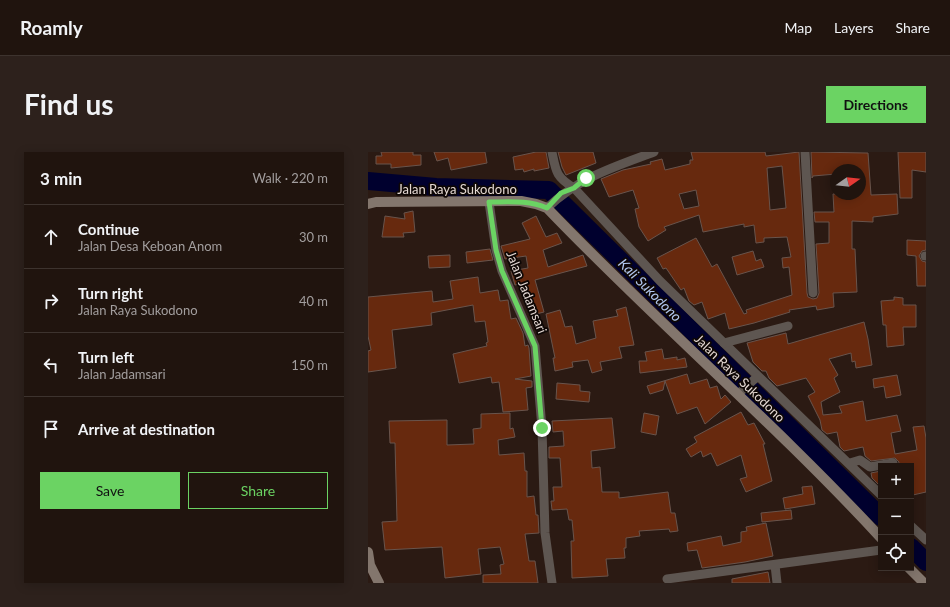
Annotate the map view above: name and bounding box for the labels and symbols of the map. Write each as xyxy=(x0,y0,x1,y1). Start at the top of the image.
north arrow xyxy=(830,164,866,200)
route start xyxy=(577,169,595,187)
street label: Jalan Raya Sukodono xyxy=(397,181,517,197)
street label: Jalan Jadamsari xyxy=(503,248,551,336)
water label: Kali Sukodono xyxy=(615,255,685,325)
street label: Jalan Raya Sukodono xyxy=(691,331,789,425)
route end xyxy=(533,419,551,437)

